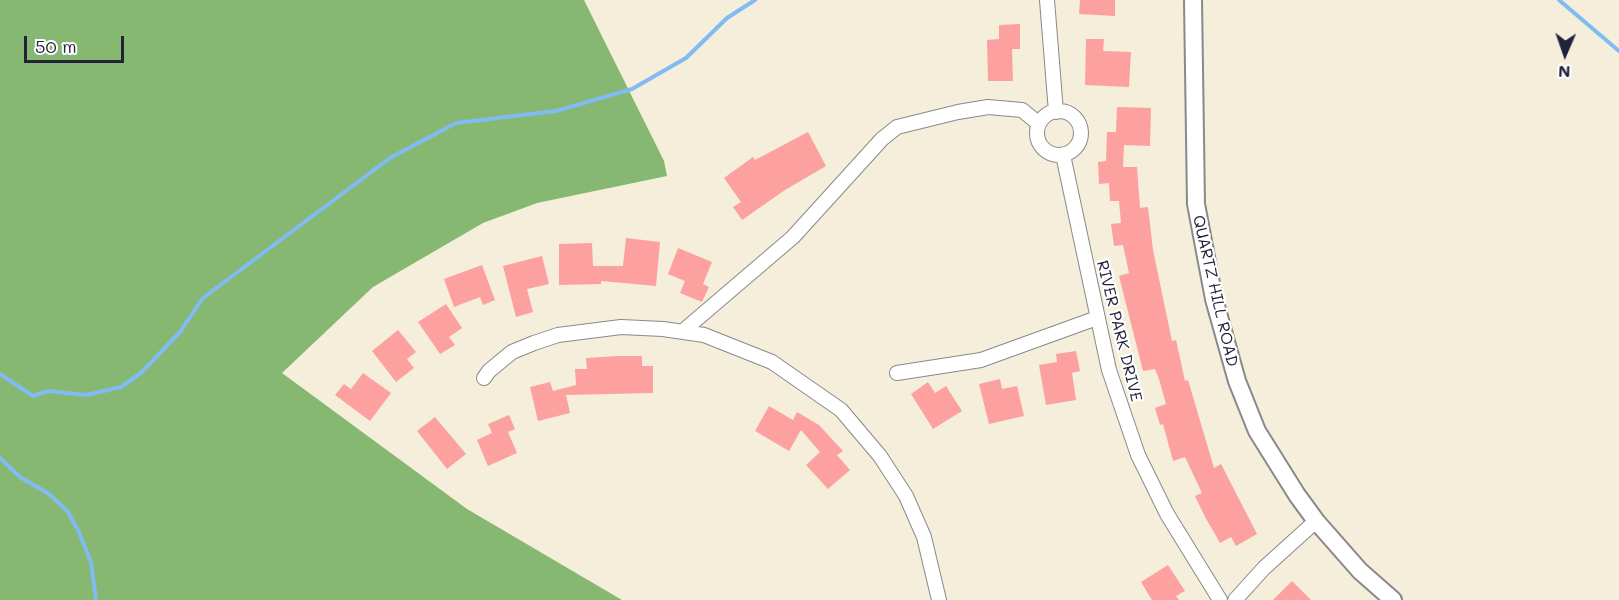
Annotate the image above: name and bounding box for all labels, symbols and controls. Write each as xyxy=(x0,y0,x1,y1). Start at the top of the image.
scale bar xyxy=(27,24,128,62)
north arrow xyxy=(1535,24,1595,84)
text: 50 m xyxy=(35,34,77,58)
text: N xyxy=(1558,62,1571,83)
street label: QUARTZ HILL ROAD xyxy=(1188,213,1242,369)
street label: RIVER PARK DRIVE xyxy=(1092,259,1146,403)

